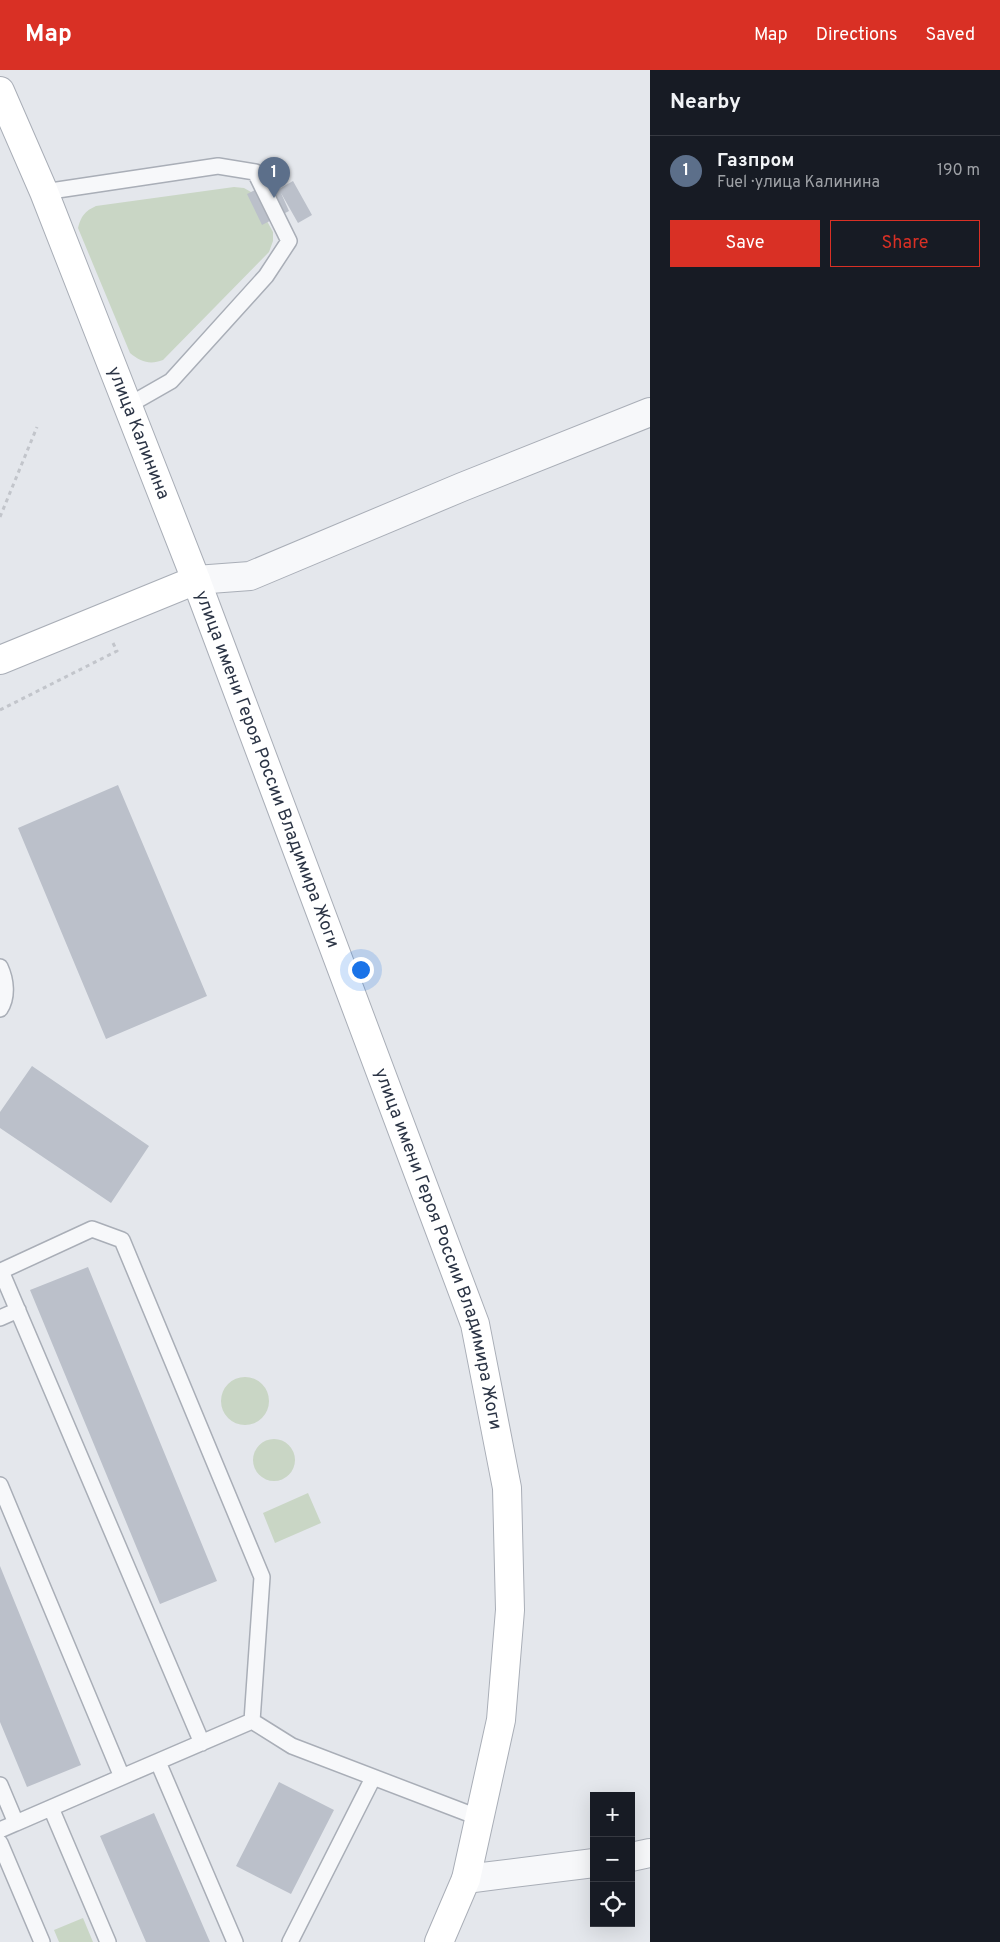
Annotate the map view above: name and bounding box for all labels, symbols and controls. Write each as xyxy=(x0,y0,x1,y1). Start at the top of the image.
text: Map xyxy=(25,20,72,50)
text: Map xyxy=(754,24,788,47)
text: Directions xyxy=(816,24,898,47)
text: Saved xyxy=(926,24,975,47)
text: Nearby xyxy=(670,89,741,116)
text: Газпром xyxy=(717,149,794,173)
pin: 1 xyxy=(258,157,290,198)
text: 1 xyxy=(683,161,689,181)
text: 190 m xyxy=(937,161,980,181)
text: Fuel · улица Калинина xyxy=(717,173,880,193)
button: Save xyxy=(670,220,820,267)
button: Share xyxy=(830,220,980,267)
street label: улица Калинина xyxy=(102,363,175,503)
street label: улица имени Героя России Владимира Жоги xyxy=(190,587,344,951)
your location xyxy=(348,957,374,983)
street label: улица имени Героя России Владимира Жоги xyxy=(369,1065,507,1432)
map controls xyxy=(590,1792,635,1927)
button: + xyxy=(590,1792,635,1837)
button: − xyxy=(590,1837,635,1882)
button: locate xyxy=(590,1882,635,1927)

